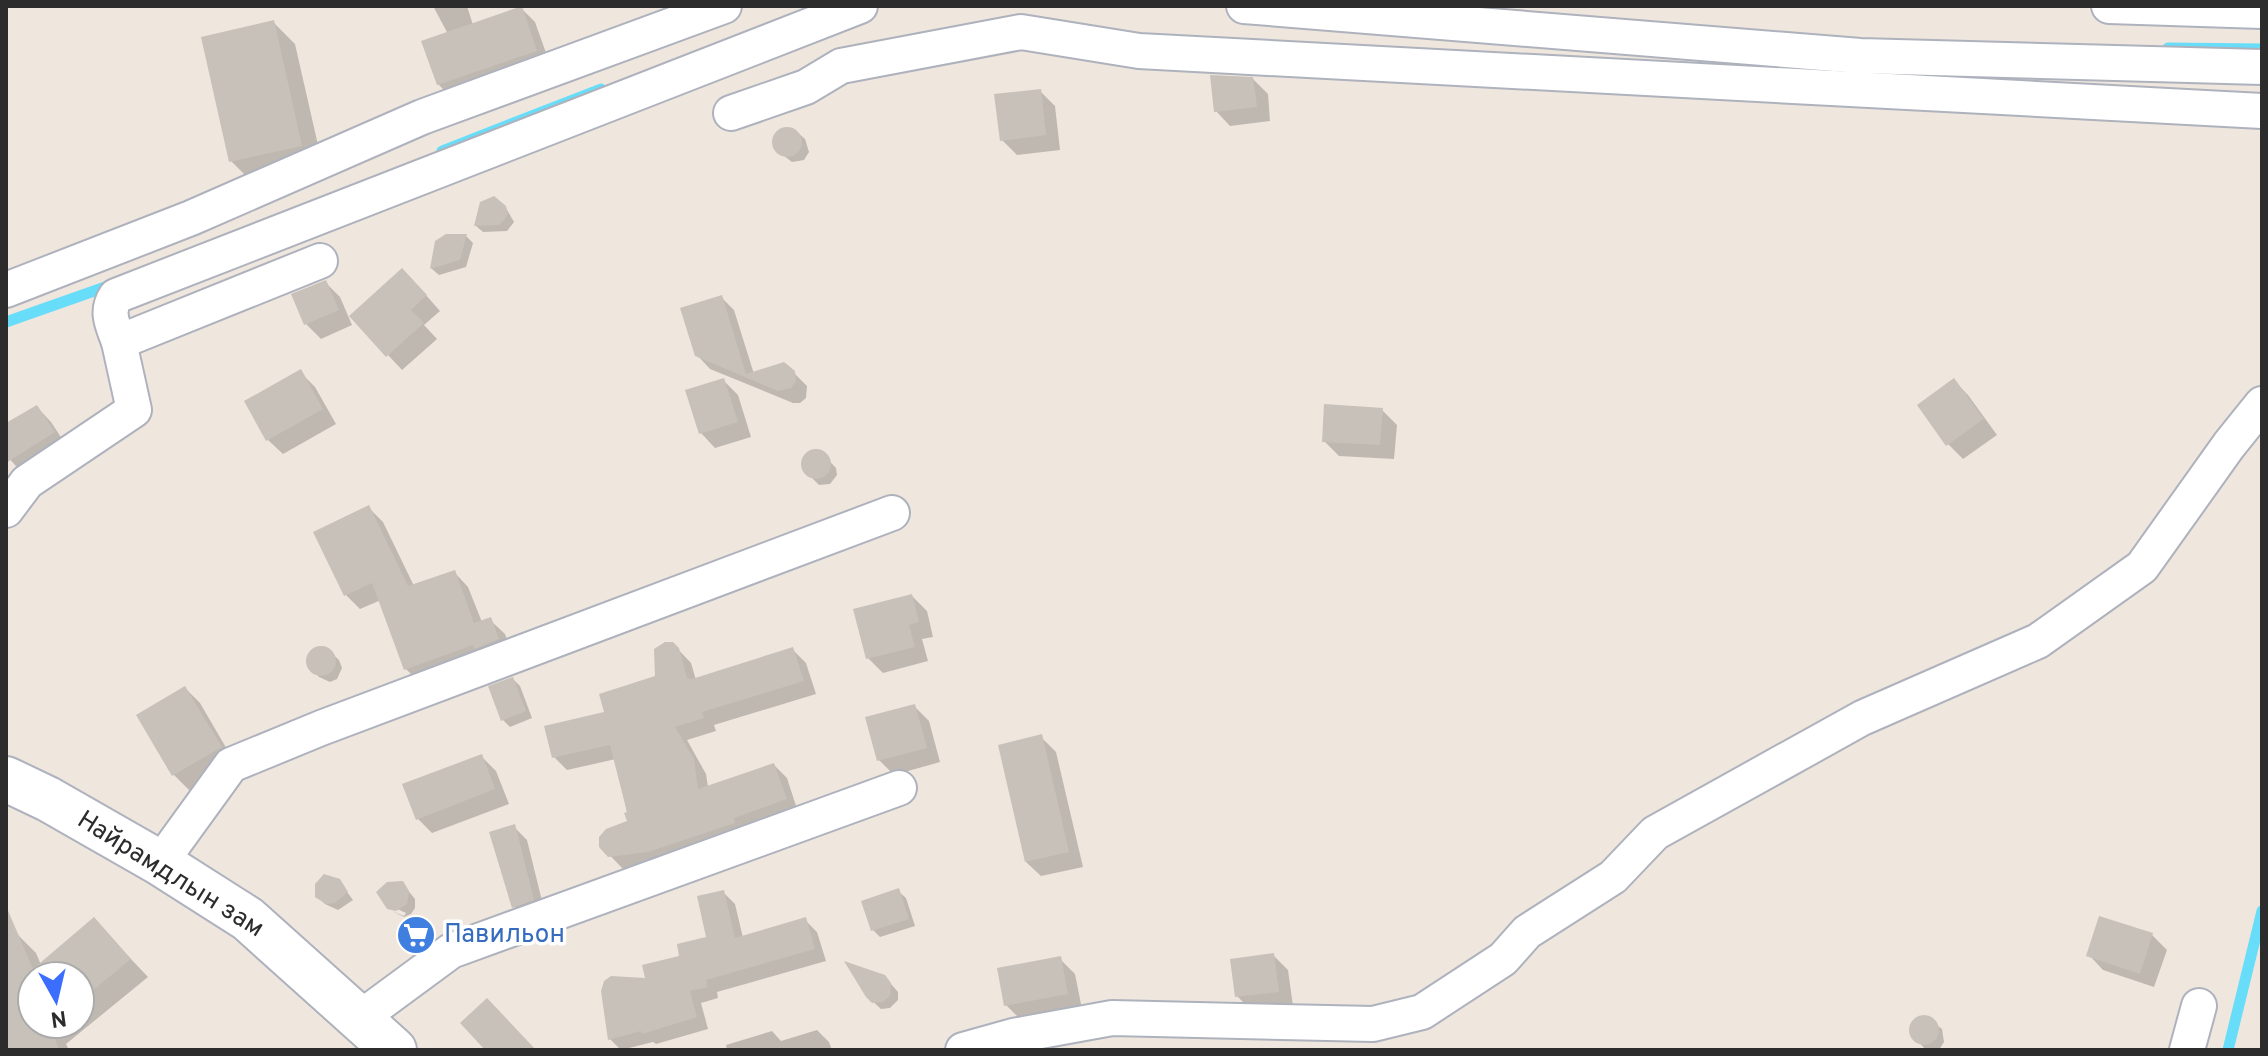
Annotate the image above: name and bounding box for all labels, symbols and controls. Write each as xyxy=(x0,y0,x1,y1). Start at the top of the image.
street label: Найрамдлын зам xyxy=(70,804,270,946)
supermarket icon: Павильон xyxy=(395,914,437,956)
place label: Павильон xyxy=(444,919,565,952)
north arrow xyxy=(16,960,96,1040)
text: N xyxy=(49,1003,68,1032)

